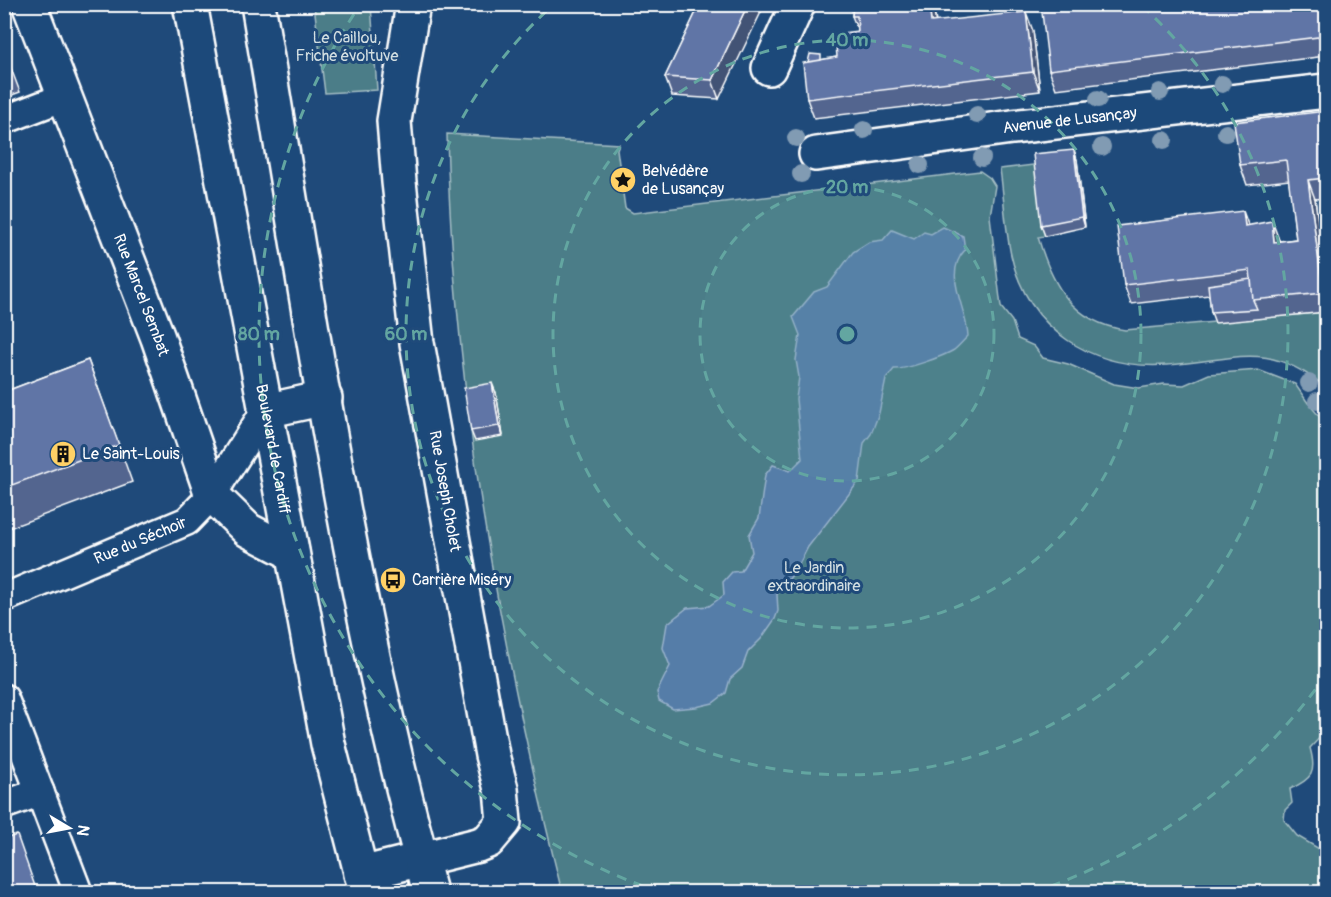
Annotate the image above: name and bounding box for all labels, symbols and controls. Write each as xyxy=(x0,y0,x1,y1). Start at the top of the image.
park label: Le Caillou, Friche évoltuve xyxy=(296,28,399,66)
text: 40 m xyxy=(826,29,868,52)
street label: Avenue de Lusançay xyxy=(1001,103,1138,138)
place label: Belvédère de Lusançay xyxy=(642,161,724,199)
place icon: Belvédère de Lusançay xyxy=(608,165,638,195)
text: 20 m xyxy=(826,176,868,199)
street label: Rue Marcel Sembat xyxy=(109,231,174,359)
text: 80 m xyxy=(238,323,280,346)
text: 60 m xyxy=(385,323,427,346)
centre of rings xyxy=(837,324,857,344)
street label: Boulevard de Cardiff xyxy=(251,383,295,517)
street label: Rue Joseph Cholet xyxy=(425,429,466,554)
building icon: Le Saint-Louis xyxy=(48,439,78,469)
place label: Le Saint-Louis xyxy=(82,444,180,464)
street label: Rue du Séchoir xyxy=(91,512,190,569)
park label: Le Jardin extraordinaire xyxy=(768,558,860,596)
bus stop icon: Carrière Miséry xyxy=(378,565,408,595)
place label: Carrière Miséry xyxy=(412,570,512,590)
north arrow xyxy=(39,798,99,858)
text: N xyxy=(72,823,94,838)

